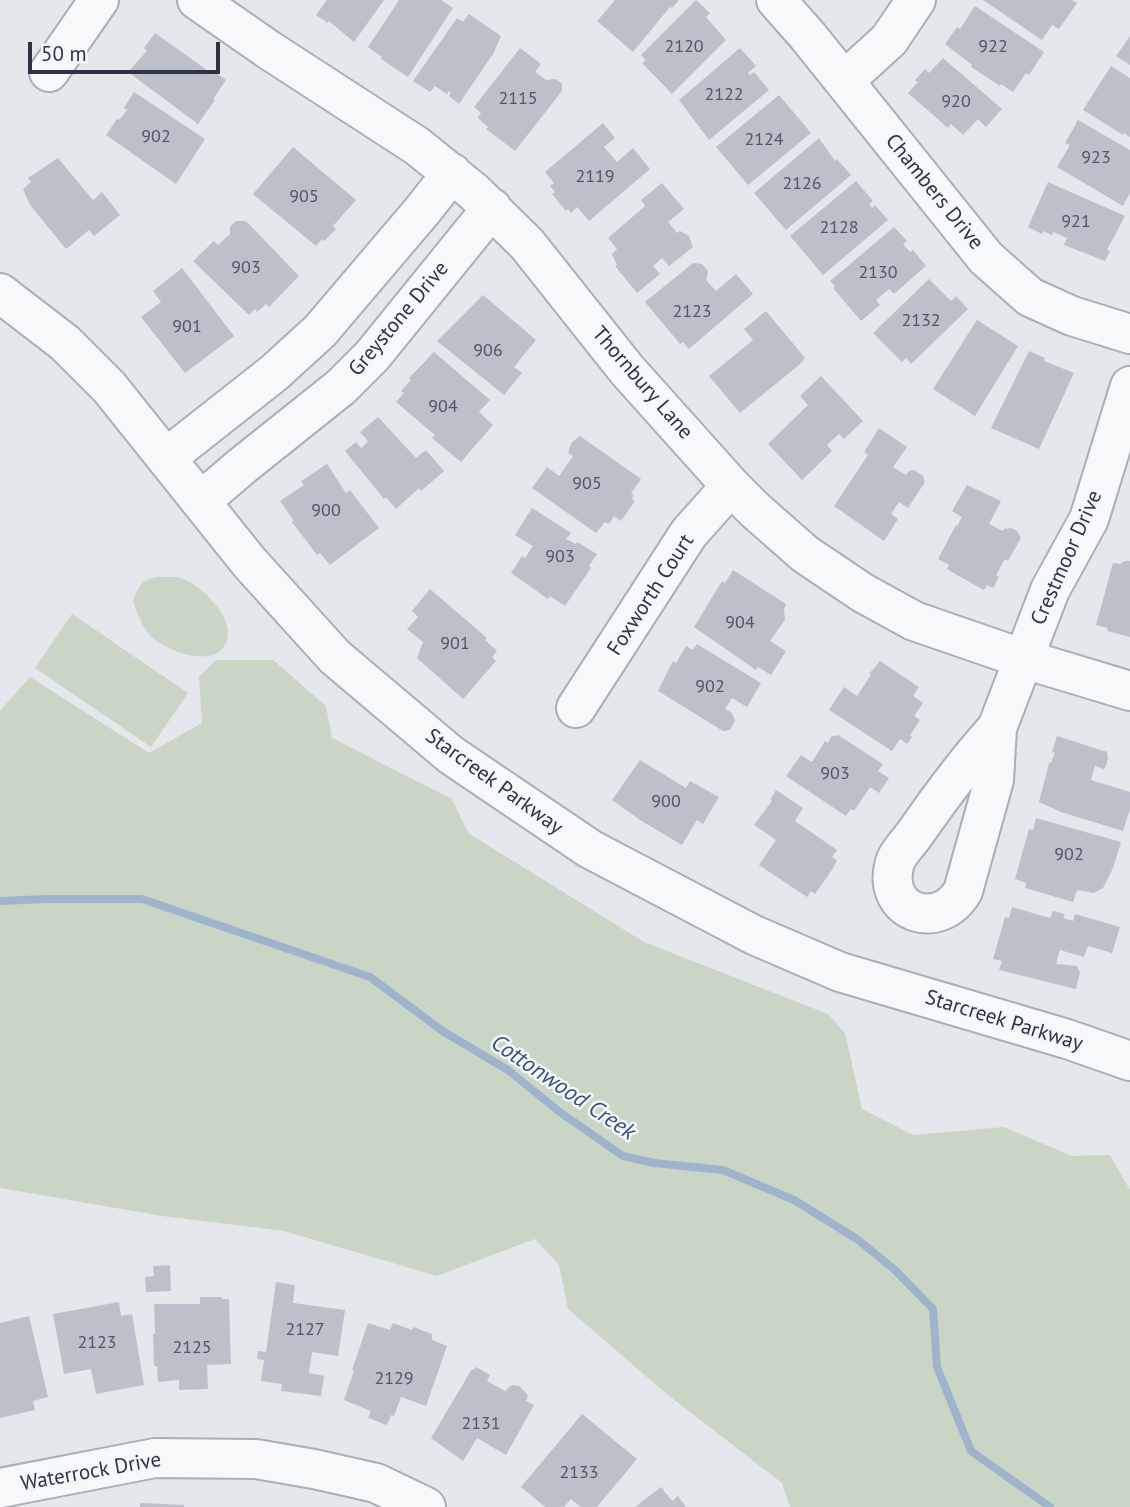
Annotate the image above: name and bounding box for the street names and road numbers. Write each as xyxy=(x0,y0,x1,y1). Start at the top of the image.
street label: Chambers Drive xyxy=(880,129,988,255)
street label: Greystone Drive xyxy=(344,257,454,381)
street label: Thornbury Lane xyxy=(586,321,698,445)
street label: Crestmoor Drive xyxy=(1026,487,1108,629)
street label: Foxworth Court xyxy=(602,530,700,660)
street label: Starcreek Parkway xyxy=(420,724,568,840)
street label: Starcreek Parkway xyxy=(922,985,1086,1057)
street label: Waterrock Drive xyxy=(19,1447,163,1497)

